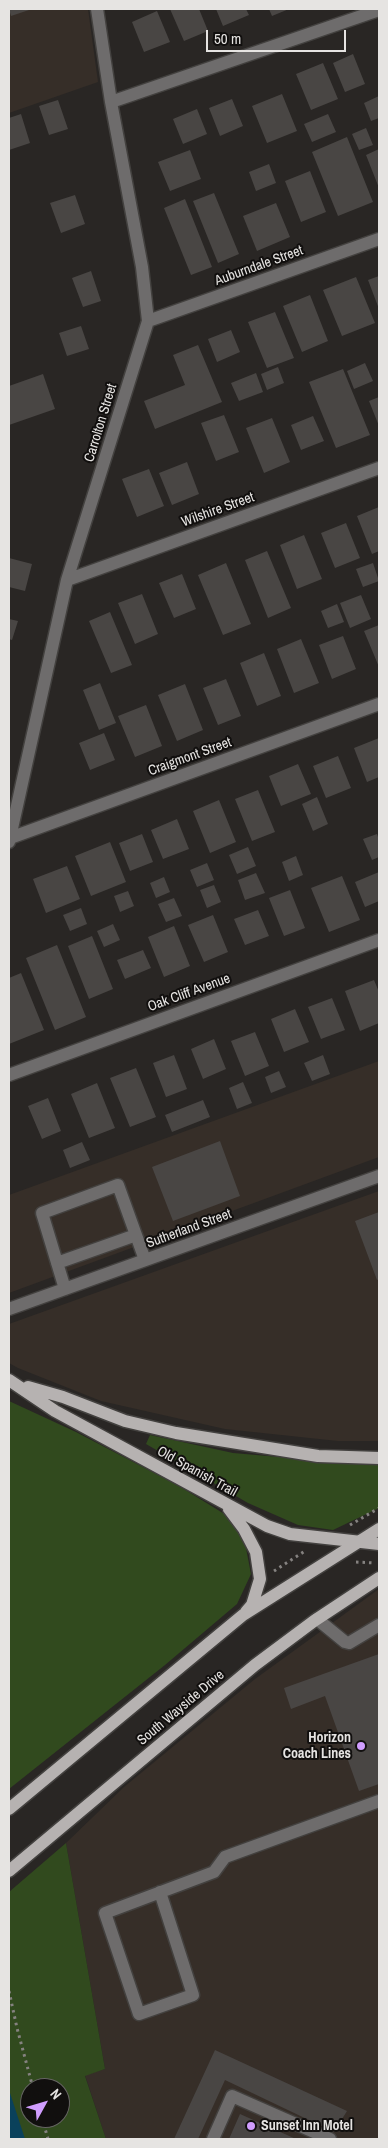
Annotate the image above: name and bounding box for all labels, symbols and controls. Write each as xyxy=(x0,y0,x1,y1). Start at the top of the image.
scale bar xyxy=(208,20,348,52)
text: 50 m xyxy=(214,28,241,49)
street label: Auburndale Street xyxy=(213,242,305,290)
street label: Carrolton Street xyxy=(81,382,121,464)
street label: Wilshire Street xyxy=(179,489,257,531)
street label: Craigmont Street xyxy=(146,734,234,780)
street label: Oak Cliff Avenue xyxy=(146,970,232,1016)
street label: Sutherland Street xyxy=(144,1206,234,1252)
street label: Old Spanish Trail xyxy=(154,1443,240,1501)
street label: South Wayside Drive xyxy=(134,1667,228,1749)
place label: Horizon Coach Lines xyxy=(283,1730,351,1762)
marker: Horizon Coach Lines xyxy=(355,1740,367,1752)
north arrow xyxy=(20,2078,70,2128)
text: N xyxy=(46,2085,65,2103)
place label: Sunset Inn Motel xyxy=(261,2118,353,2134)
marker: Sunset Inn Motel xyxy=(245,2120,257,2132)

